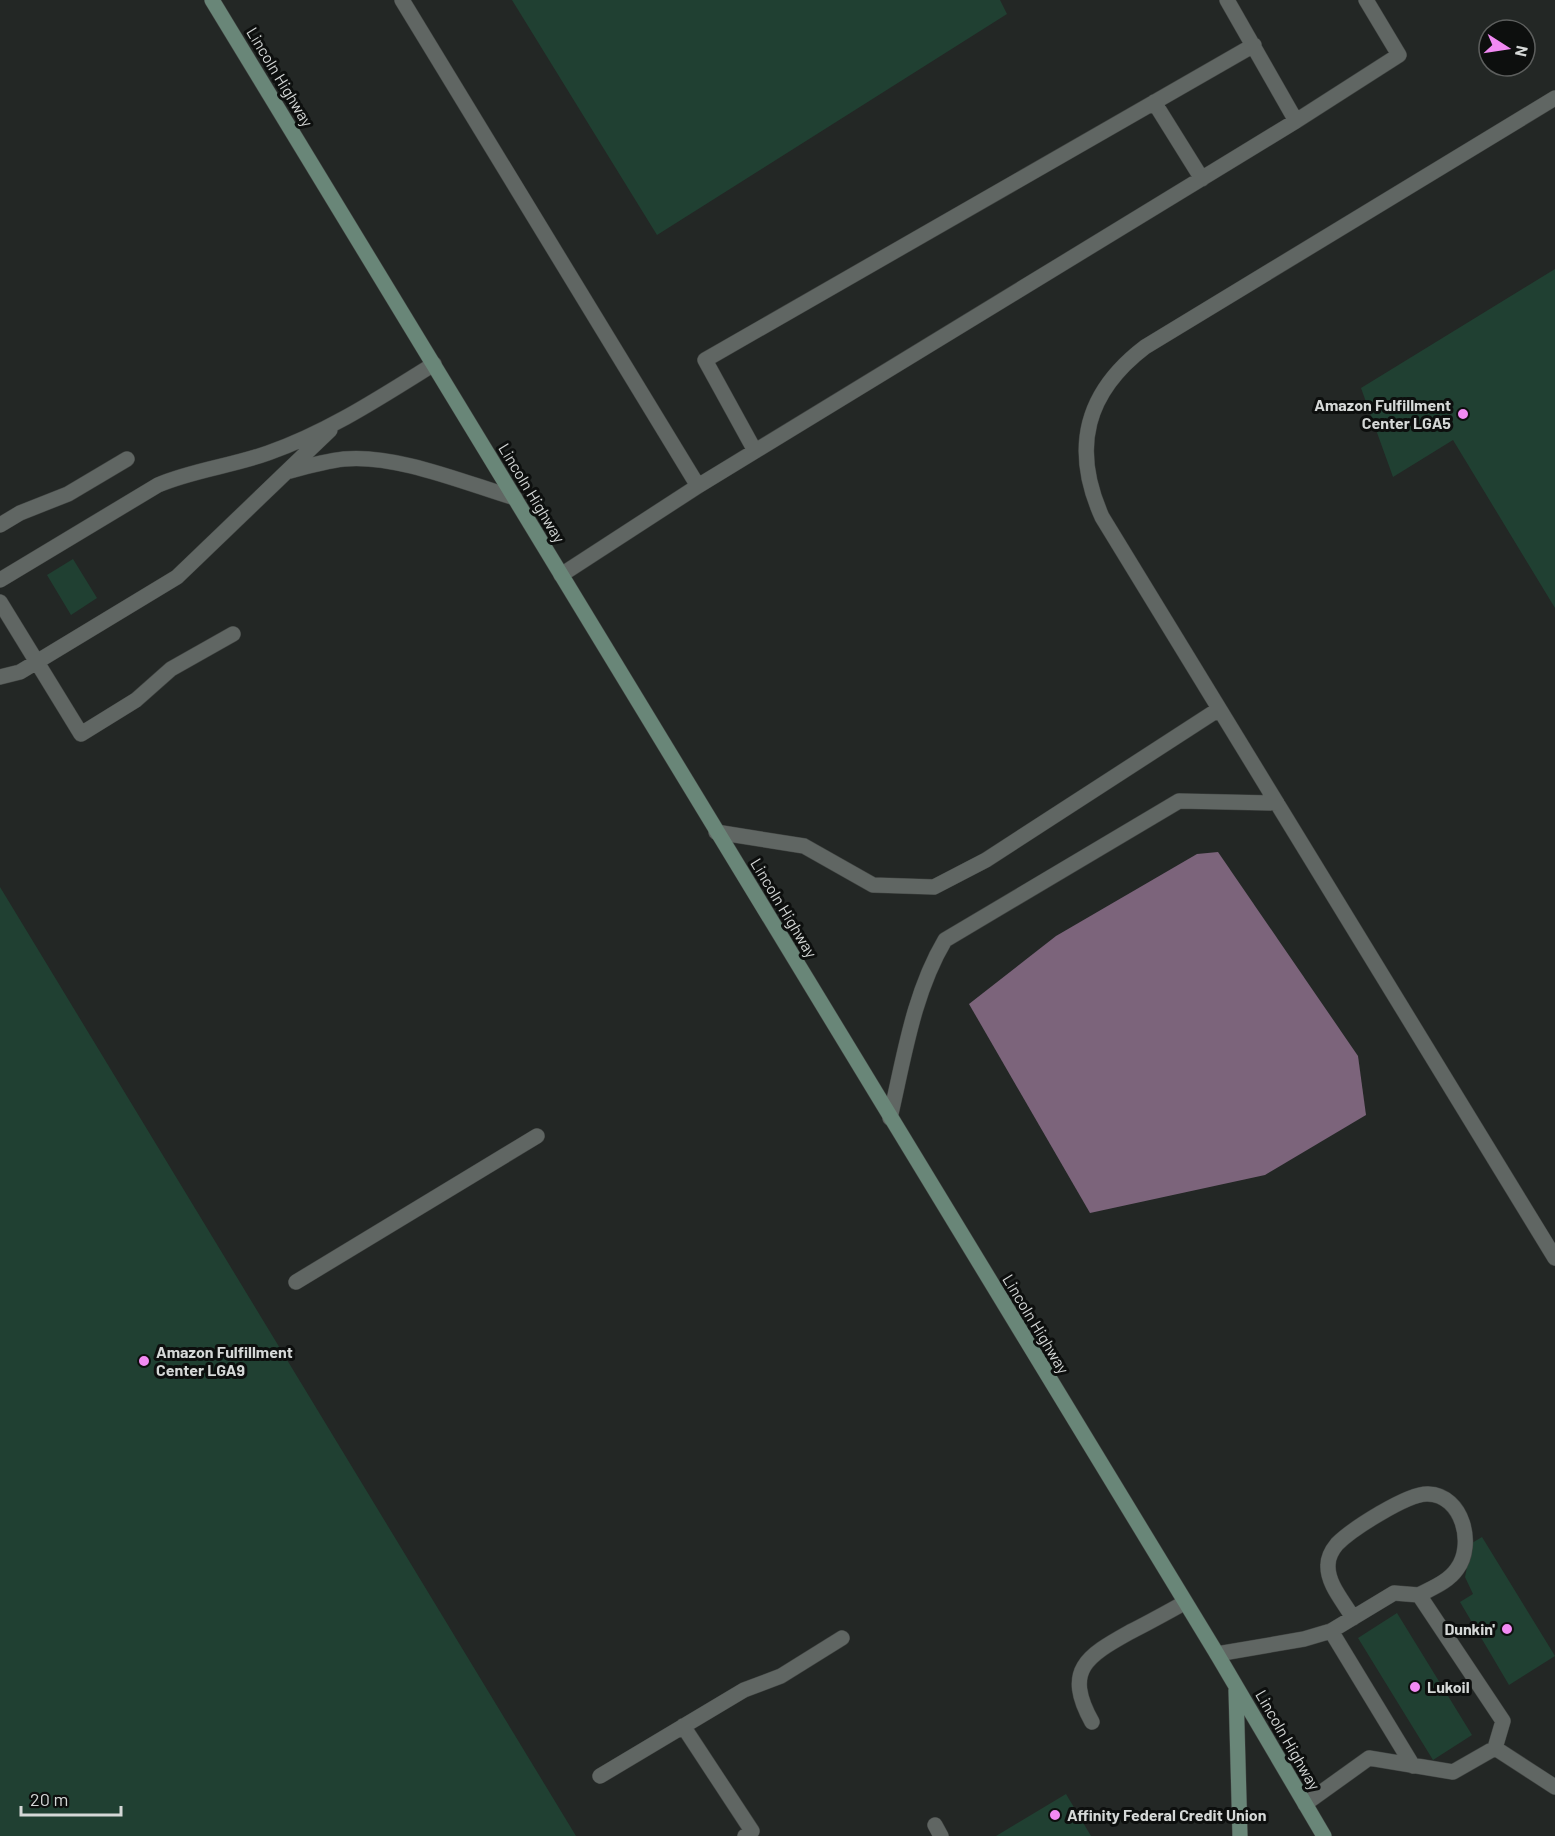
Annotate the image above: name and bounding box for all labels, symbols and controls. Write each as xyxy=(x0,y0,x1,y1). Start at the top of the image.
north arrow xyxy=(1477,18,1537,78)
street label: Lincoln Highway xyxy=(243,24,318,130)
text: N xyxy=(1512,44,1533,58)
place label: Amazon Fulfillment Center LGA5 xyxy=(1314,395,1451,432)
marker: Amazon Fulfillment Center LGA5 xyxy=(1456,407,1470,421)
street label: Lincoln Highway xyxy=(495,440,570,546)
street label: Lincoln Highway xyxy=(747,855,822,961)
street label: Lincoln Highway xyxy=(999,1271,1074,1377)
place label: Amazon Fulfillment Center LGA9 xyxy=(156,1342,293,1379)
marker: Amazon Fulfillment Center LGA9 xyxy=(137,1354,151,1368)
place label: Dunkin' xyxy=(1444,1619,1495,1638)
marker: Dunkin' xyxy=(1500,1622,1514,1636)
place label: Lukoil xyxy=(1427,1677,1470,1696)
marker: Lukoil xyxy=(1408,1680,1422,1694)
street label: Lincoln Highway xyxy=(1252,1686,1325,1794)
scale bar xyxy=(21,1779,122,1817)
text: 20 m xyxy=(30,1788,68,1810)
place label: Affinity Federal Credit Union xyxy=(1067,1805,1267,1824)
marker: Affinity Federal Credit Union xyxy=(1048,1808,1062,1822)

